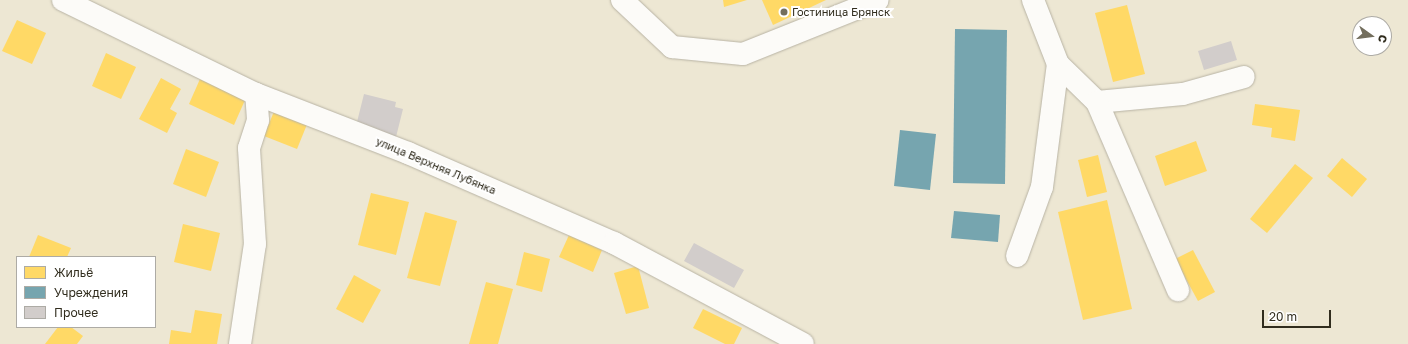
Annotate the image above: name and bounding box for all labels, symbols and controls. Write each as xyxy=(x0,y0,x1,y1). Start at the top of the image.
place label: Гостиница Брянск xyxy=(792,5,890,19)
marker: Гостиница Брянск xyxy=(779,7,789,17)
north arrow xyxy=(1352,16,1392,56)
text: С xyxy=(1376,33,1390,44)
street label: улица Верхняя Лубянка xyxy=(374,135,498,197)
legend xyxy=(16,256,156,328)
text: Жильё xyxy=(54,265,93,280)
text: Учреждения xyxy=(54,285,128,300)
scale bar xyxy=(1264,302,1333,328)
text: Прочее xyxy=(54,305,98,320)
text: 20 m xyxy=(1269,309,1297,324)

